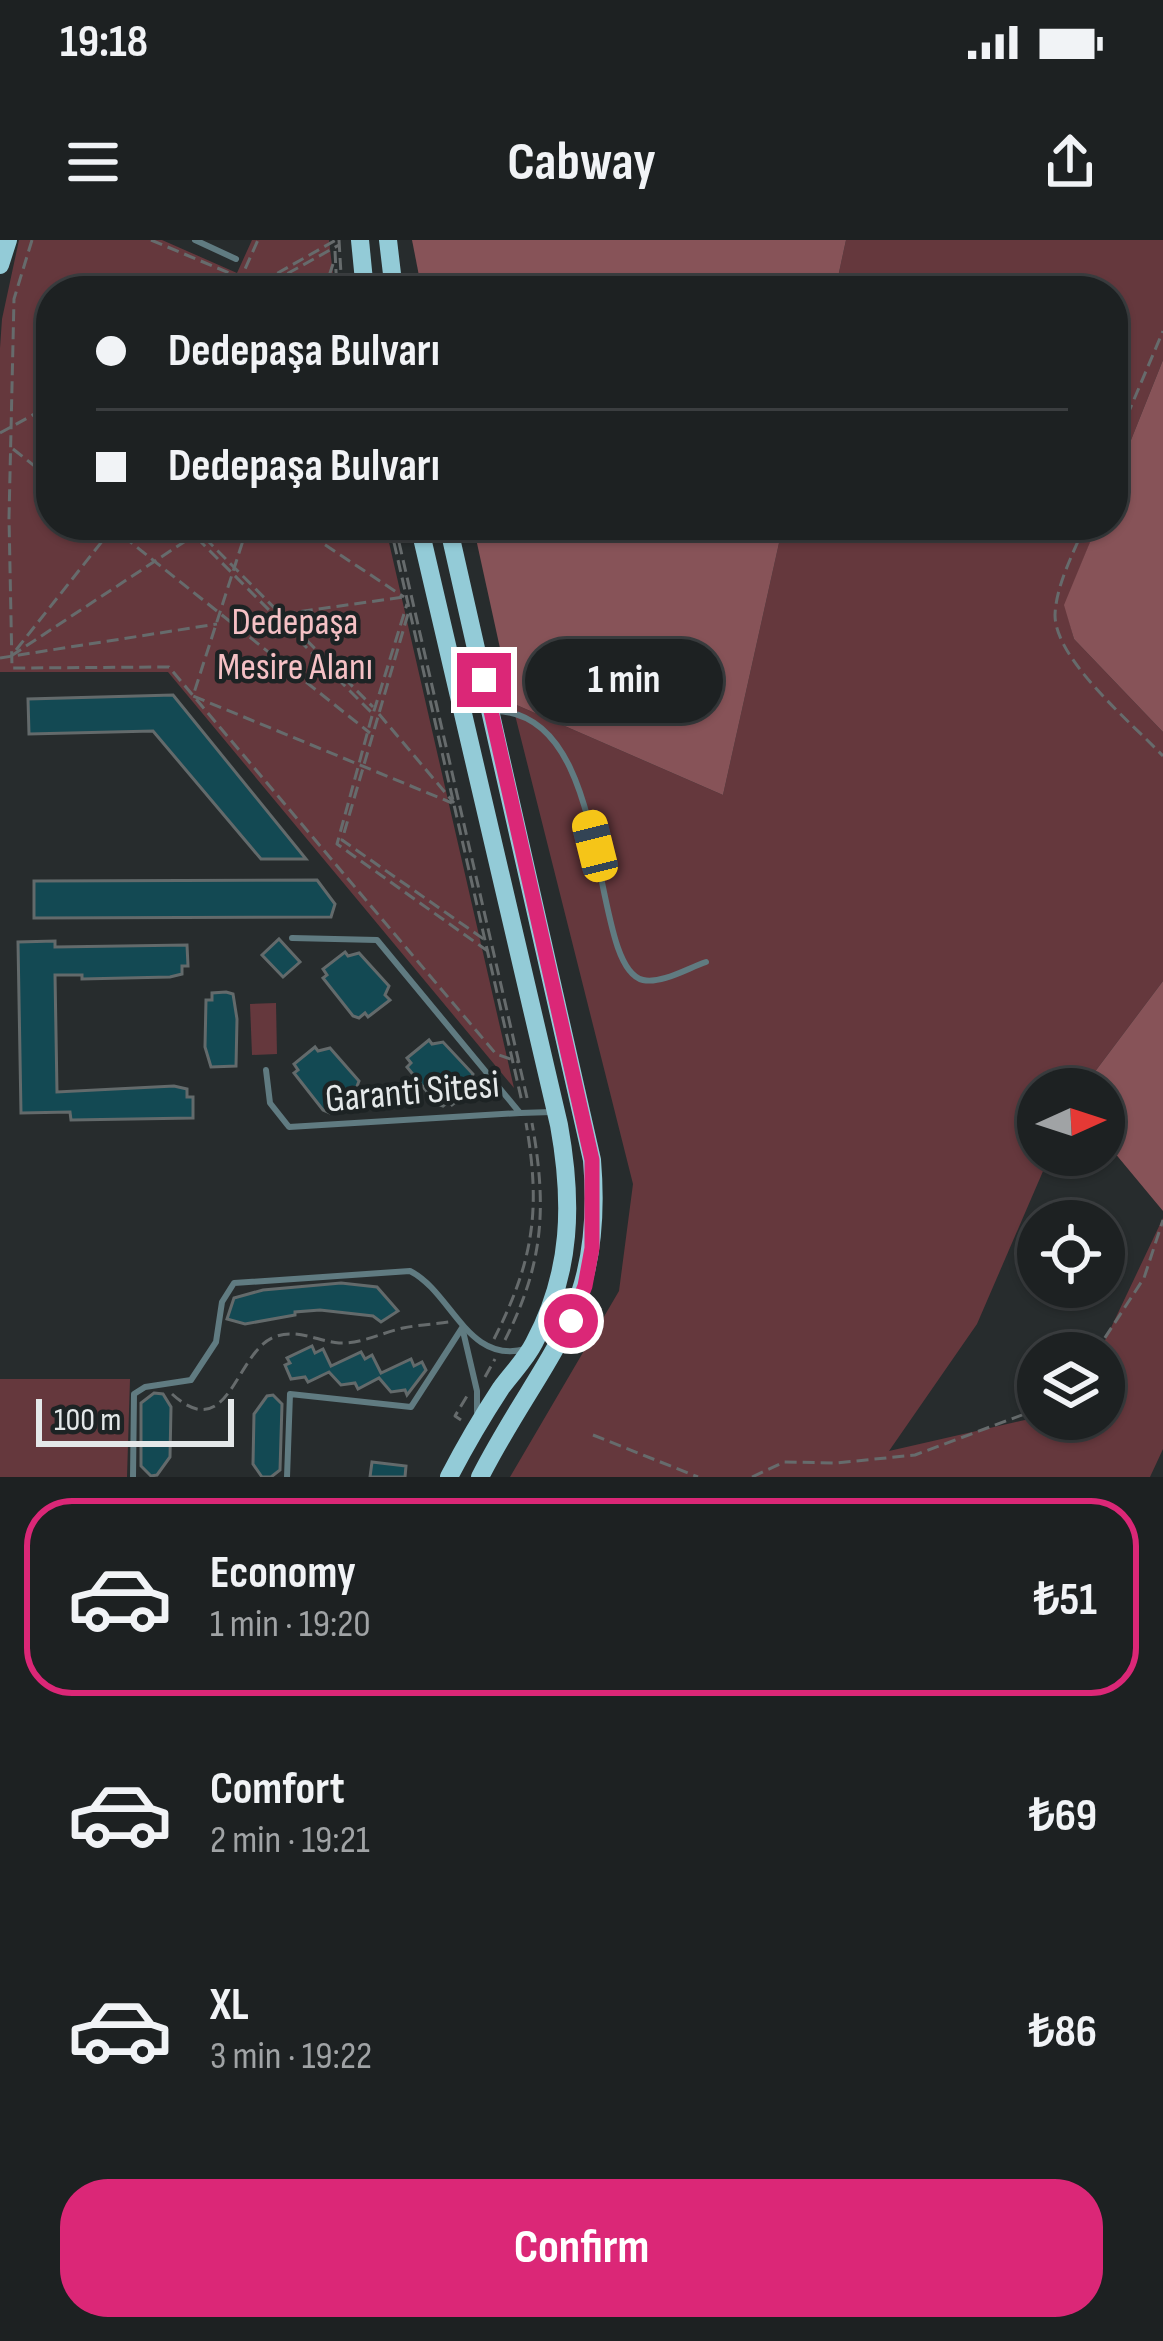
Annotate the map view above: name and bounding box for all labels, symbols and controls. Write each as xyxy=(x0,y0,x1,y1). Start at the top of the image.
text: 19:18 xyxy=(60,15,148,70)
icon: menu xyxy=(60,129,126,195)
icon: share xyxy=(1037,129,1103,195)
text: Cabway xyxy=(507,130,656,195)
text: Dedepaşa Bulvarı xyxy=(168,324,440,379)
text: Dedepaşa Bulvarı xyxy=(168,439,440,494)
park label: Dedepaşa Mesire Alanı xyxy=(217,599,373,691)
callout: 1 min xyxy=(526,638,724,722)
route end xyxy=(457,653,511,707)
text: 1 min xyxy=(588,657,660,704)
car xyxy=(569,807,621,885)
street label: Garanti Sitesi xyxy=(323,1061,501,1124)
north arrow xyxy=(1017,1068,1125,1176)
map controls xyxy=(1017,1068,1125,1440)
button: locate xyxy=(1017,1200,1125,1308)
route start xyxy=(544,1294,598,1348)
button: layers xyxy=(1017,1332,1125,1440)
scale bar xyxy=(36,1393,234,1446)
text: 100 m xyxy=(54,1400,121,1440)
icon: car xyxy=(66,1543,174,1651)
text: Economy xyxy=(210,1546,356,1601)
text: ₺51 xyxy=(1034,1573,1097,1628)
text: 1 min · 19:20 xyxy=(210,1601,371,1648)
icon: car xyxy=(66,1759,174,1867)
text: Comfort xyxy=(210,1762,345,1817)
text: ₺69 xyxy=(1029,1789,1097,1844)
text: 2 min · 19:21 xyxy=(210,1817,370,1864)
icon: car xyxy=(66,1975,174,2083)
text: XL xyxy=(210,1978,249,2033)
text: ₺86 xyxy=(1029,2005,1097,2060)
text: 3 min · 19:22 xyxy=(210,2033,372,2080)
button: Confirm xyxy=(60,2179,1103,2317)

